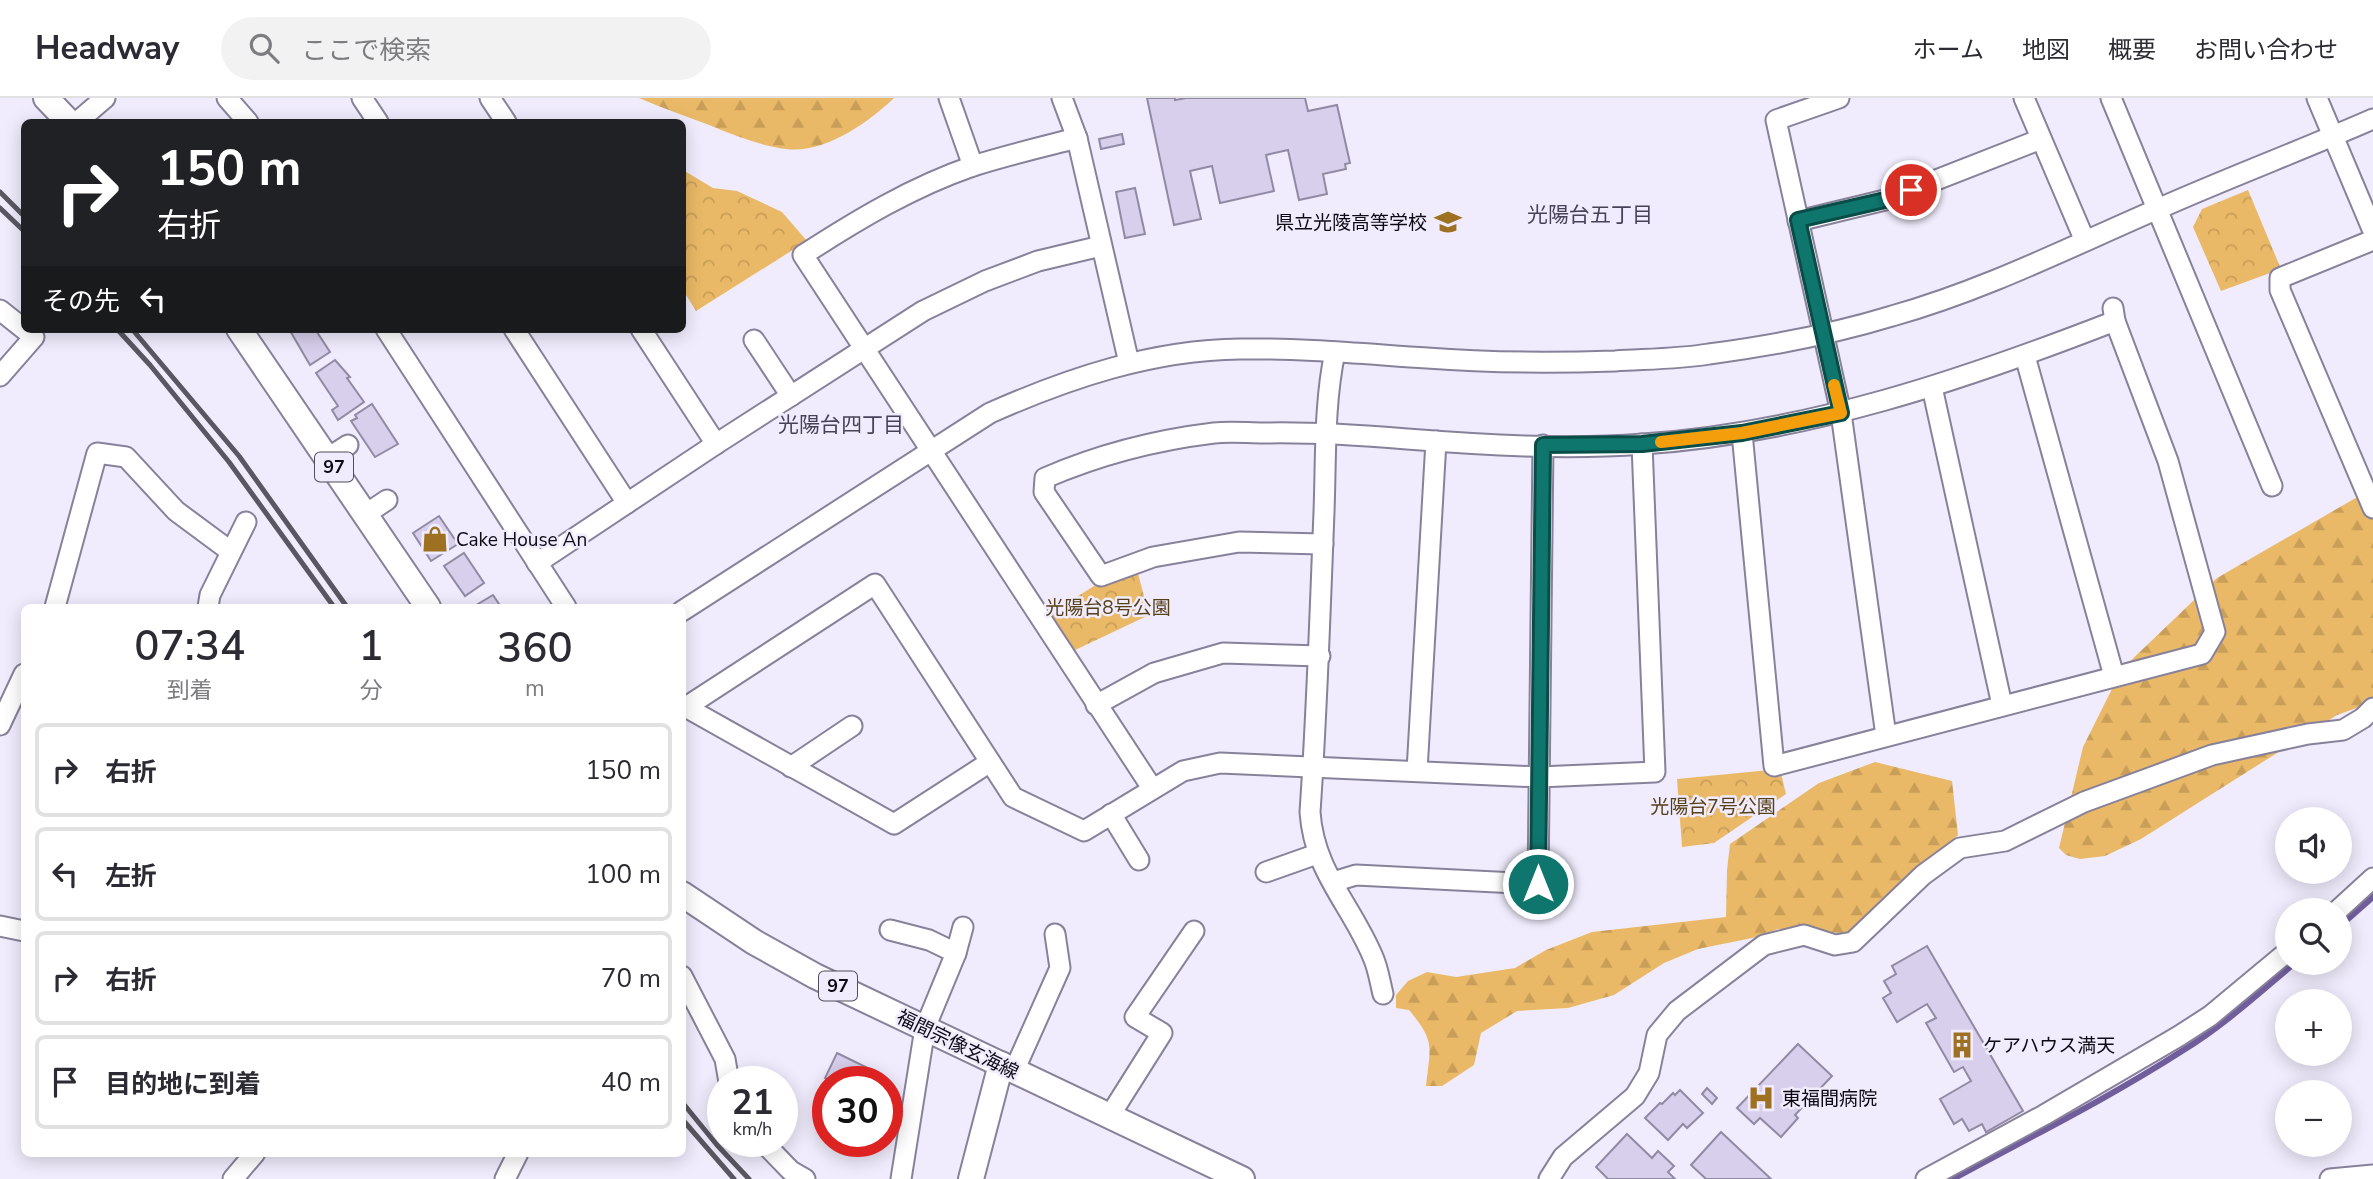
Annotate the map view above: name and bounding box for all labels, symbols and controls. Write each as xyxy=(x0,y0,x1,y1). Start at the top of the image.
search box xyxy=(221,17,711,80)
text: Headway xyxy=(35,26,179,71)
icon: search xyxy=(245,29,283,67)
text: ここで検索 xyxy=(301,33,431,68)
text: ホーム xyxy=(1913,34,1984,66)
text: 地図 xyxy=(2022,34,2070,66)
text: 概要 xyxy=(2108,34,2156,66)
text: お問い合わせ xyxy=(2194,34,2338,66)
text: 150 m xyxy=(157,135,301,202)
icon: right xyxy=(42,147,133,238)
pin xyxy=(1881,160,1941,220)
icon: arrive xyxy=(1892,171,1930,209)
district label: 光陽台五丁目 xyxy=(1527,201,1653,229)
text: 右折 xyxy=(157,204,221,247)
school or university icon: 県立光陵高等学校 xyxy=(1433,207,1463,237)
place label: 県立光陵高等学校 xyxy=(1275,210,1427,236)
icon: left xyxy=(134,280,172,318)
text: その先 xyxy=(42,284,120,319)
district label: 光陽台四丁目 xyxy=(778,411,904,439)
road number: 97 xyxy=(315,452,353,482)
shop icon: Cake House An xyxy=(420,524,450,554)
place label: Cake House An xyxy=(456,527,587,553)
park label: 光陽台8号公園 xyxy=(1045,595,1171,621)
text: 07:34 xyxy=(134,618,245,675)
text: 1 xyxy=(358,618,384,675)
text: 360 xyxy=(497,620,573,677)
text: m xyxy=(525,673,545,704)
text: 到着 xyxy=(167,675,213,706)
text: 分 xyxy=(360,675,383,706)
icon: right xyxy=(46,751,84,789)
text: 150 m xyxy=(585,753,661,788)
text: 右折 xyxy=(105,755,157,790)
park label: 光陽台7号公園 xyxy=(1650,794,1776,820)
map controls xyxy=(2275,807,2352,1157)
button: sound xyxy=(2275,807,2352,884)
position arrow xyxy=(1501,847,1575,921)
icon: left xyxy=(46,855,84,893)
text: 100 m xyxy=(585,857,661,892)
text: 左折 xyxy=(105,859,157,894)
button: search xyxy=(2275,898,2352,975)
icon: right xyxy=(46,959,84,997)
text: 70 m xyxy=(601,961,661,996)
text: 右折 xyxy=(105,963,157,998)
road number: 97 xyxy=(819,972,857,1001)
button: + xyxy=(2275,989,2352,1066)
street label: 福間宗像玄海線 xyxy=(892,1004,1023,1086)
building icon: ケアハウス満天 xyxy=(1947,1030,1977,1060)
place label: ケアハウス満天 xyxy=(1983,1033,2115,1059)
icon: arrive xyxy=(46,1063,84,1101)
text: 40 m xyxy=(601,1065,661,1100)
speed limit sign: 30 xyxy=(812,1066,903,1157)
text: 目的地に到着 xyxy=(105,1067,261,1102)
text: 21 xyxy=(731,1079,774,1126)
button: − xyxy=(2275,1080,2352,1157)
hospital icon: 東福間病院 xyxy=(1746,1083,1776,1113)
place label: 東福間病院 xyxy=(1782,1086,1877,1112)
text: km/h xyxy=(733,1117,772,1141)

